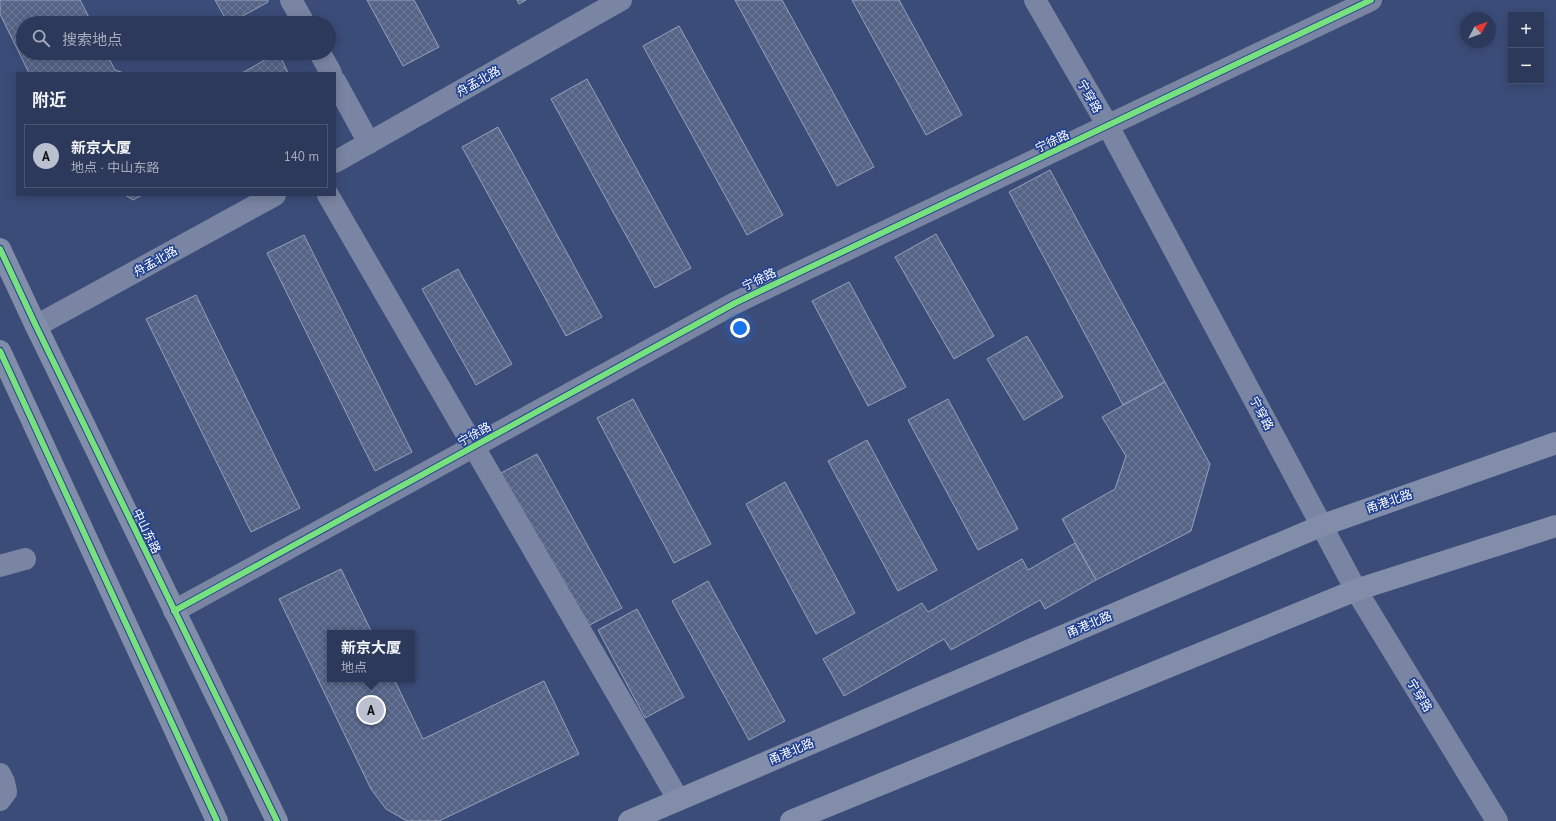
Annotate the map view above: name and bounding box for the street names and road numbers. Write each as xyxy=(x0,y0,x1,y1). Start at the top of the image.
street label: 舟孟北路 xyxy=(453,63,503,99)
street label: 宁穿路 xyxy=(1075,77,1105,115)
street label: 宁徐路 xyxy=(1033,127,1071,155)
street label: 舟孟北路 xyxy=(130,243,180,279)
street label: 宁徐路 xyxy=(740,265,778,293)
street label: 宁穿路 xyxy=(1247,394,1277,432)
street label: 宁徐路 xyxy=(455,419,493,449)
street label: 甬港北路 xyxy=(1364,486,1414,516)
street label: 中山东路 xyxy=(130,506,164,556)
street label: 甬港北路 xyxy=(1064,608,1114,640)
street label: 宁穿路 xyxy=(1404,676,1436,714)
street label: 甬港北路 xyxy=(766,735,816,767)

